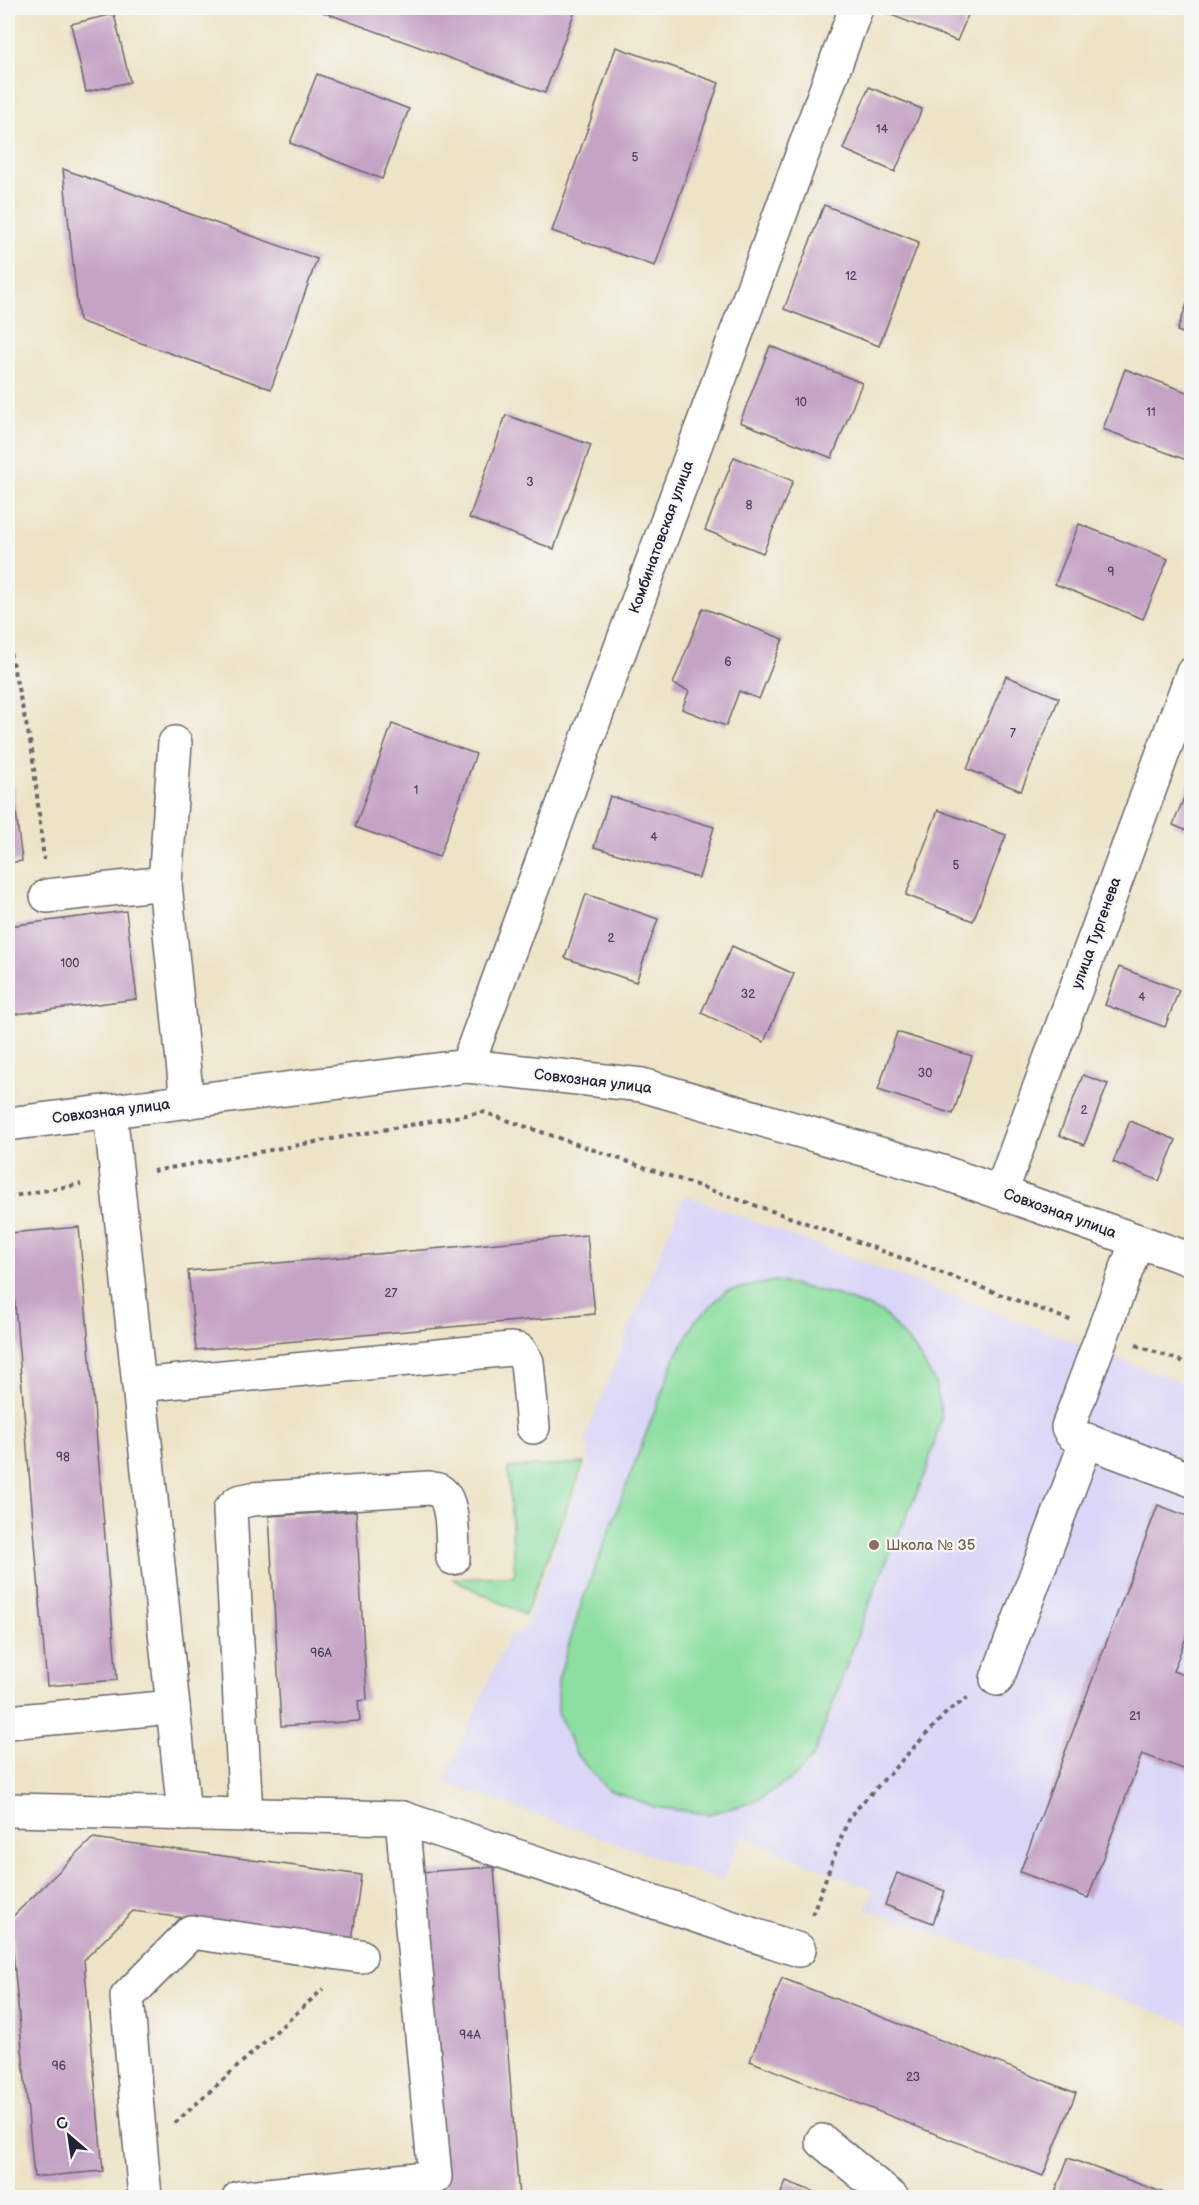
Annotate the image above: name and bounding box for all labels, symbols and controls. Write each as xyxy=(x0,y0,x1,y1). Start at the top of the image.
house number: 14 xyxy=(876,122,889,137)
house number: 5 xyxy=(632,150,639,165)
house number: 12 xyxy=(845,269,857,284)
house number: 10 xyxy=(795,395,807,410)
house number: 11 xyxy=(1146,405,1156,420)
street label: Комбинатовская улица xyxy=(625,458,698,616)
house number: 3 xyxy=(526,475,534,490)
house number: 8 xyxy=(746,498,753,513)
house number: 9 xyxy=(1108,565,1115,580)
house number: 6 xyxy=(724,655,732,670)
house number: 7 xyxy=(1010,726,1016,741)
house number: 1 xyxy=(414,783,418,798)
house number: 4 xyxy=(650,830,658,845)
house number: 5 xyxy=(953,858,960,873)
street label: улица Тургенева xyxy=(1067,875,1126,992)
house number: 2 xyxy=(607,931,615,946)
house number: 100 xyxy=(61,956,79,971)
house number: 32 xyxy=(741,987,755,1002)
house number: 4 xyxy=(1138,990,1146,1005)
street label: Совхозная улица xyxy=(533,1065,653,1098)
house number: 30 xyxy=(918,1066,932,1081)
street label: Совхозная улица xyxy=(51,1095,171,1128)
house number: 2 xyxy=(1080,1103,1088,1118)
street label: Совхозная улица xyxy=(1001,1184,1119,1243)
house number: 27 xyxy=(385,1286,398,1301)
house number: 98 xyxy=(56,1450,70,1465)
place label: Школа № 35 xyxy=(886,1536,975,1555)
marker: Школа № 35 xyxy=(867,1538,881,1552)
house number: 96А xyxy=(310,1646,332,1661)
house number: 21 xyxy=(1129,1709,1141,1724)
house number: 94А xyxy=(459,2028,481,2043)
house number: 96 xyxy=(52,2059,66,2074)
house number: 23 xyxy=(906,2070,920,2085)
north arrow xyxy=(39,2106,99,2166)
text: С xyxy=(53,2113,72,2135)

